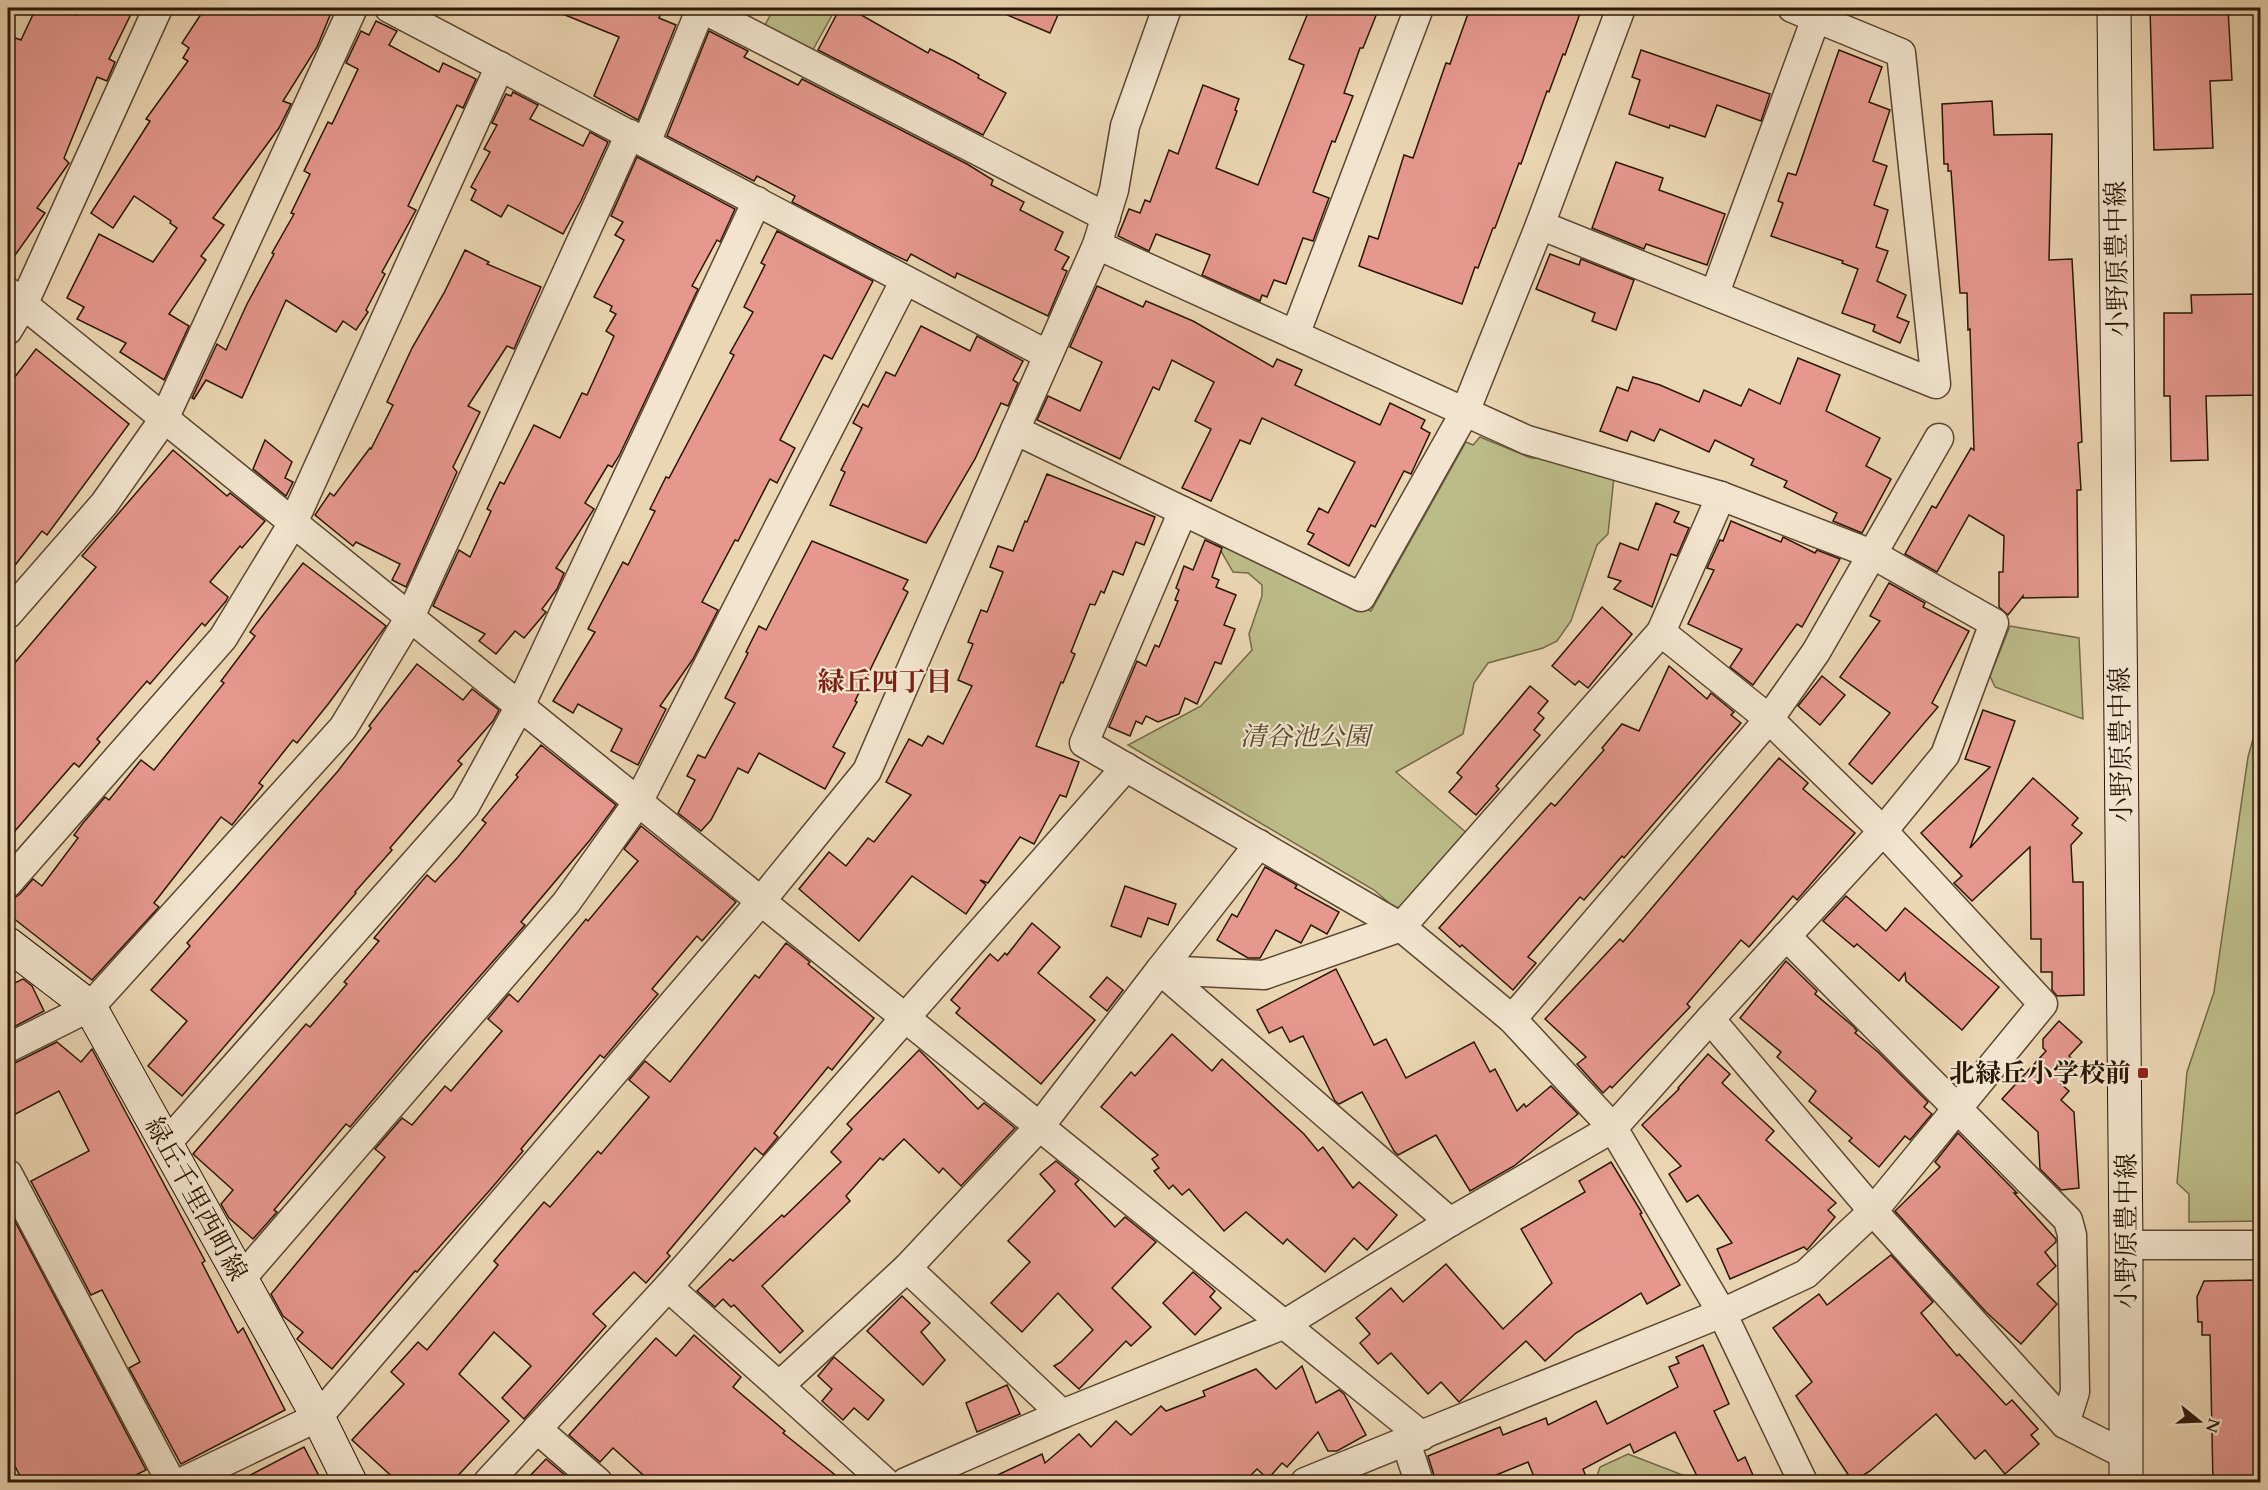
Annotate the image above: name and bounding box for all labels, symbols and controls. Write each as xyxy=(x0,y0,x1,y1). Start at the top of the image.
street label: 小野原豊中線 xyxy=(2098,181,2136,337)
district label: 緑丘四丁目 xyxy=(818,664,953,701)
street label: 小野原豊中線 xyxy=(2102,667,2140,823)
park label: 清谷池公園 xyxy=(1240,719,1374,754)
place label: 北緑丘小学校前 xyxy=(1949,1056,2131,1091)
marker: 北緑丘小学校前 xyxy=(2136,1066,2150,1080)
street label: 緑丘千里西町線 xyxy=(137,1111,255,1287)
street label: 小野原豊中線 xyxy=(2109,1153,2144,1309)
north arrow xyxy=(2169,1391,2229,1451)
text: N xyxy=(2200,1415,2225,1435)

